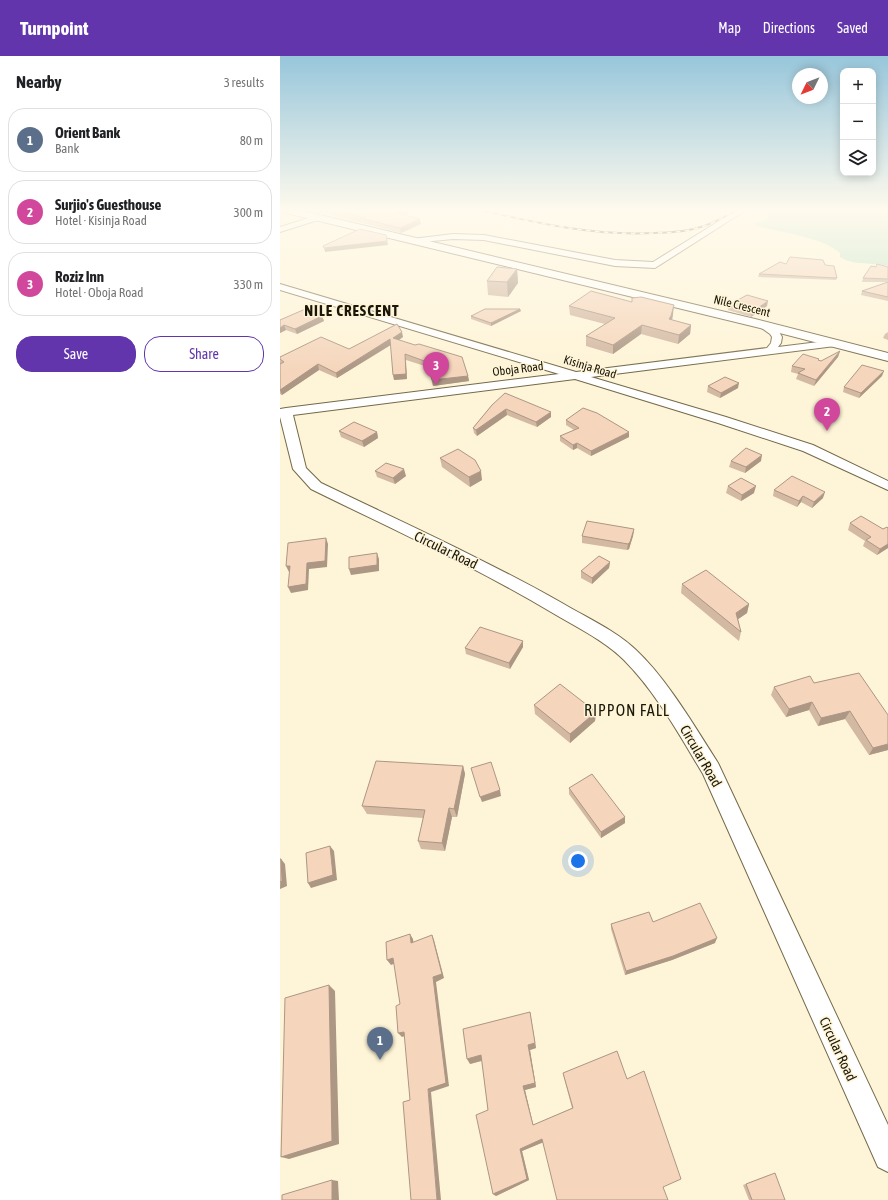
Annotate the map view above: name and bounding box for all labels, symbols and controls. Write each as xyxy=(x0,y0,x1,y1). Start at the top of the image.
text: Turnpoint xyxy=(20,17,88,39)
text: Map xyxy=(718,20,741,36)
text: Directions xyxy=(763,20,815,36)
text: Saved xyxy=(837,20,868,36)
north arrow xyxy=(792,68,828,104)
map controls xyxy=(840,68,876,176)
button: + xyxy=(840,68,876,104)
text: Nearby xyxy=(16,72,62,92)
text: 3 results xyxy=(224,75,264,90)
button: − xyxy=(840,104,876,140)
text: Orient Bank xyxy=(55,124,120,141)
text: 1 xyxy=(27,133,33,148)
text: 80 m xyxy=(240,133,263,148)
button: layers xyxy=(840,140,876,176)
text: Bank xyxy=(55,141,79,156)
text: Surjio's Guesthouse xyxy=(55,196,161,213)
text: 2 xyxy=(27,205,33,220)
text: 300 m xyxy=(234,205,263,220)
text: Hotel · Kisinja Road xyxy=(55,213,147,228)
text: Roziz Inn xyxy=(55,268,104,285)
text: 3 xyxy=(27,277,33,292)
text: 330 m xyxy=(234,277,263,292)
text: Hotel · Oboja Road xyxy=(55,285,143,300)
street label: Nile Crescent xyxy=(712,292,772,320)
district label: NILE CRESCENT xyxy=(304,302,400,319)
button: Save xyxy=(16,336,136,372)
button: Share xyxy=(144,336,264,372)
pin: 3 xyxy=(423,352,449,385)
street label: Kisinja Road xyxy=(562,352,618,382)
street label: Oboja Road xyxy=(492,359,544,379)
pin: 2 xyxy=(814,398,840,431)
street label: Circular Road xyxy=(412,528,480,572)
district label: RIPPON FALL xyxy=(584,701,670,719)
street label: Circular Road xyxy=(677,722,725,790)
your location xyxy=(568,851,588,871)
street label: Circular Road xyxy=(816,1015,860,1083)
pin: 1 xyxy=(367,1027,393,1060)

